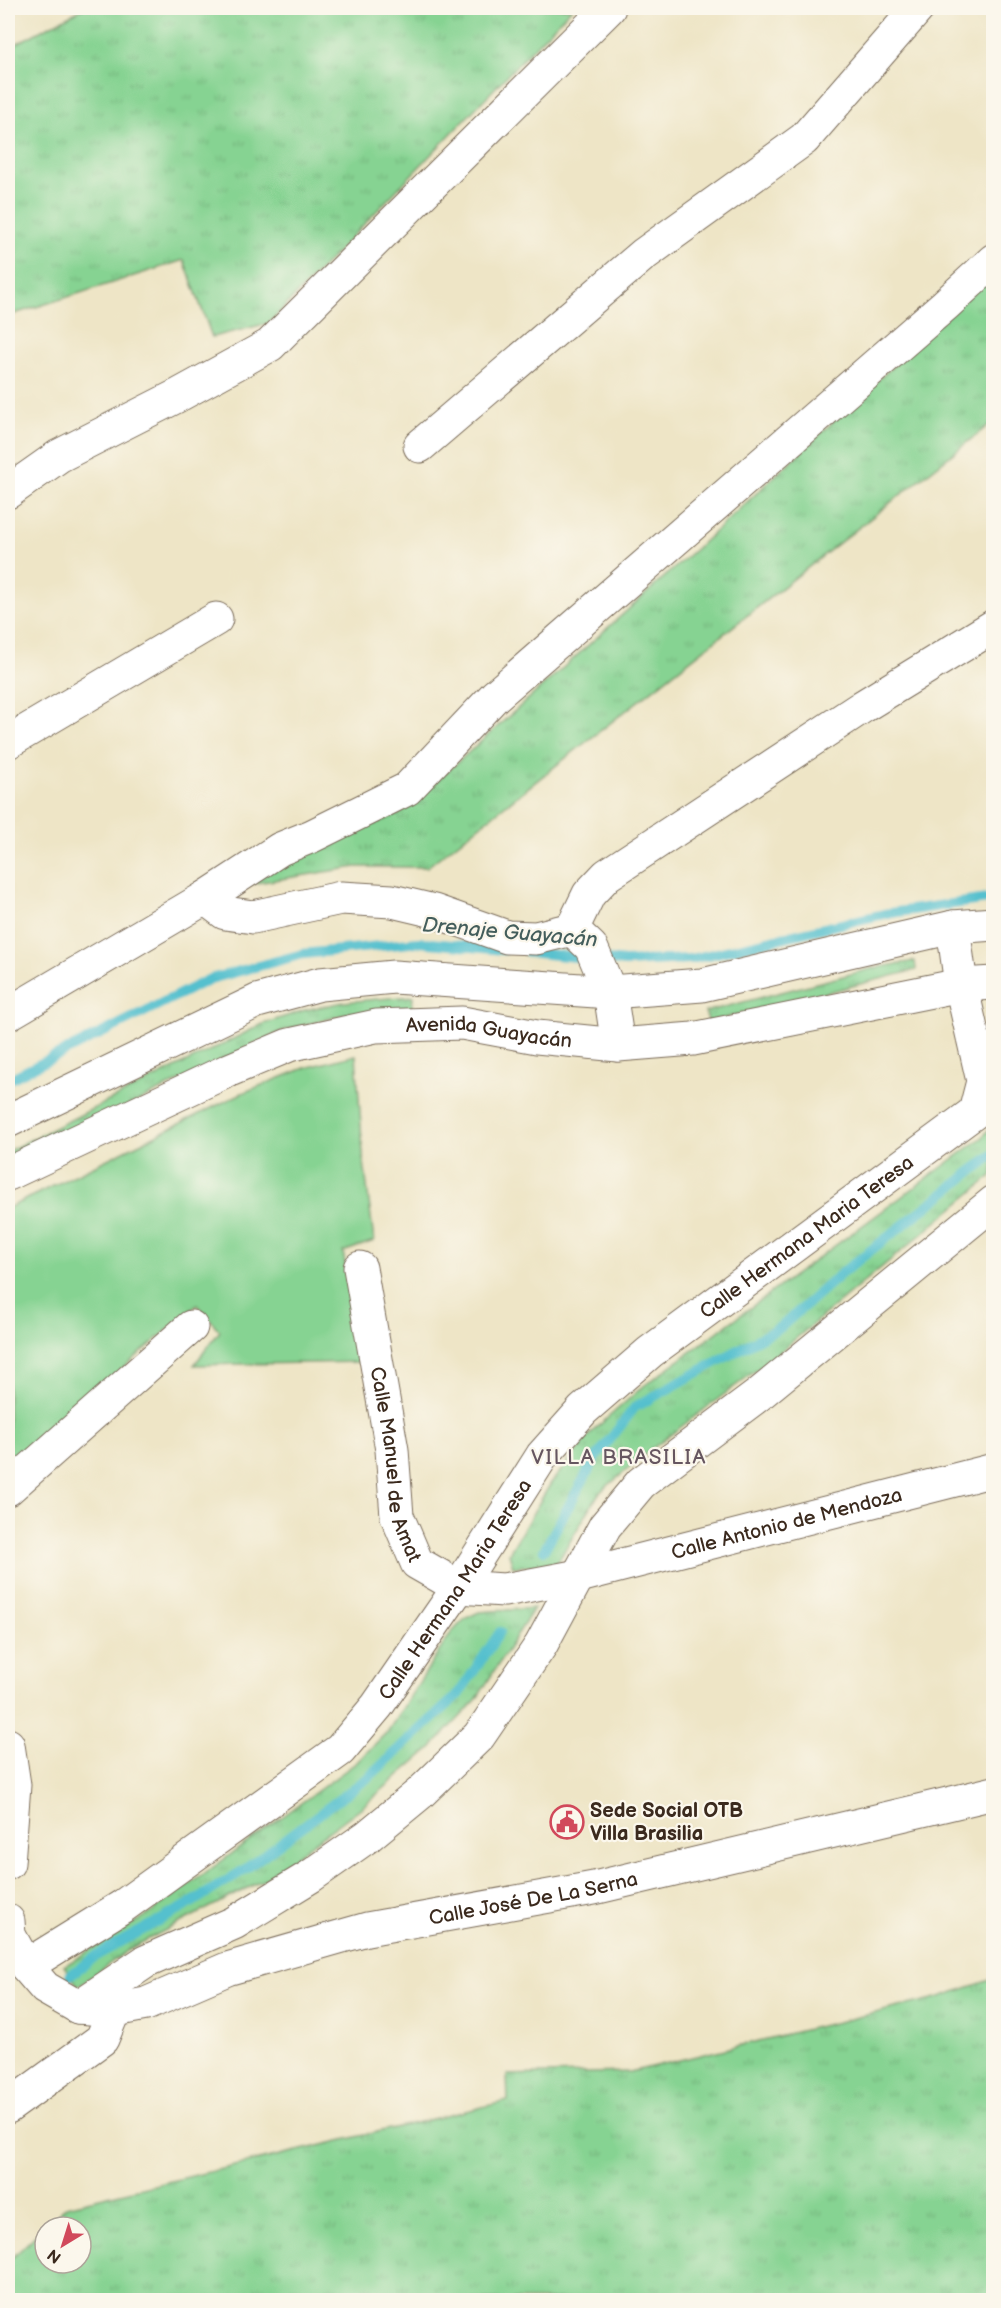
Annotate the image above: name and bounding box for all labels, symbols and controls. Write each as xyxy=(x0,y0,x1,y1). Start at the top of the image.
water label: Drenaje Guayacán xyxy=(421,912,599,953)
street label: Avenida Guayacán xyxy=(405,1012,573,1053)
street label: Calle Hermana Maria Teresa xyxy=(695,1151,919,1324)
street label: Calle Manuel de Amat xyxy=(365,1365,426,1566)
district label: VILLA BRASILIA xyxy=(531,1445,707,1470)
street label: Calle Hermana Maria Teresa xyxy=(374,1475,537,1705)
street label: Calle Antonio de Mendoza xyxy=(669,1483,905,1565)
place label: Sede Social OTB Villa Brasilia xyxy=(590,1799,743,1846)
public building icon: Sede Social OTB Villa Brasilia xyxy=(549,1804,585,1840)
street label: Calle José De La Serna xyxy=(427,1867,640,1931)
north arrow xyxy=(33,2215,93,2275)
text: N xyxy=(44,2244,65,2267)

